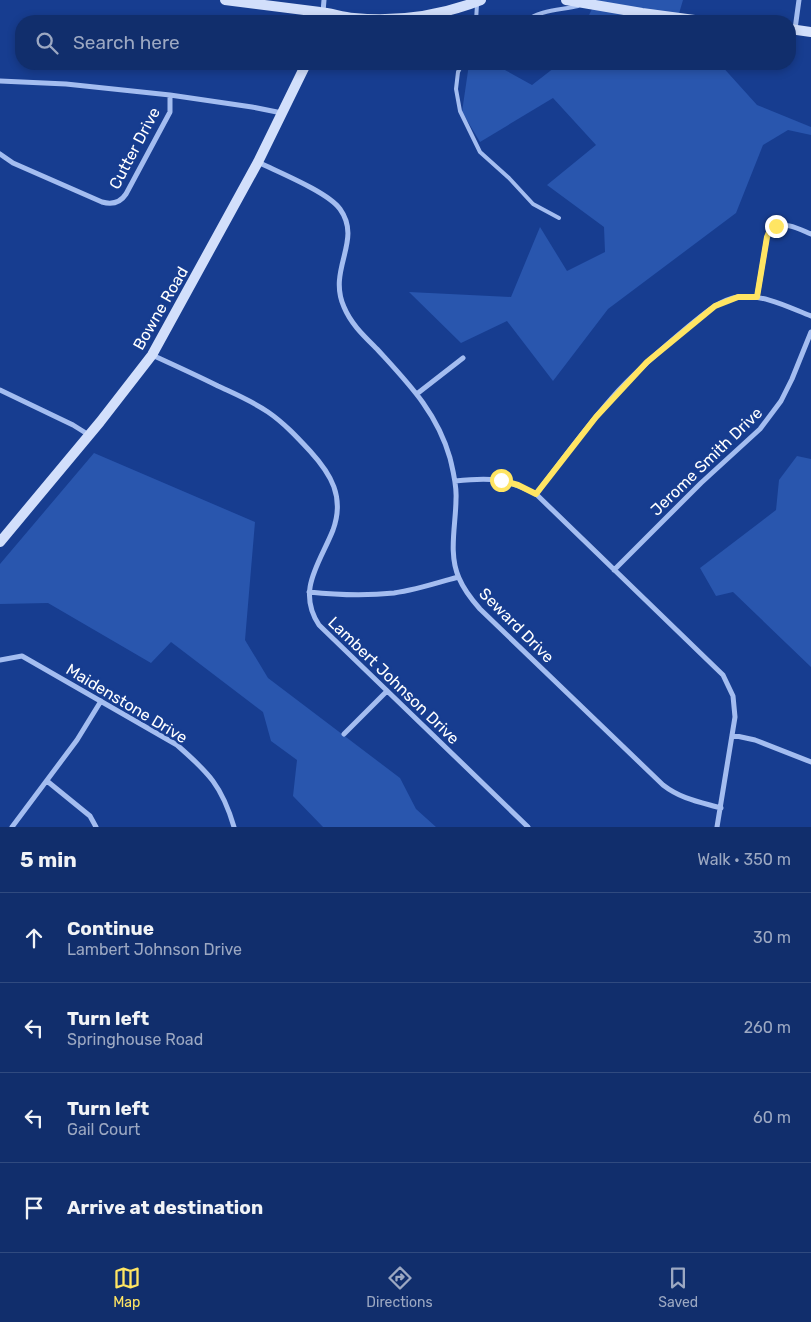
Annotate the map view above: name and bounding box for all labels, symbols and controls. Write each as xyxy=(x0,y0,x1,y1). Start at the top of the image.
search box xyxy=(15,15,796,70)
icon: search xyxy=(33,29,61,57)
text: Search here xyxy=(73,31,180,54)
street label: Cutter Drive xyxy=(105,104,164,192)
route end xyxy=(765,215,788,238)
street label: Bowne Road xyxy=(129,263,192,353)
street label: Jerome Smith Drive xyxy=(647,403,766,520)
route start xyxy=(490,469,513,492)
street label: Seward Drive xyxy=(475,584,558,667)
street label: Lambert Johnson Drive xyxy=(324,613,463,748)
street label: Maidenstone Drive xyxy=(63,660,191,747)
text: 5 min xyxy=(20,847,77,872)
text: Walk · 350 m xyxy=(697,850,791,869)
text: Continue xyxy=(67,917,154,940)
icon: ahead xyxy=(20,924,48,952)
text: 30 m xyxy=(753,928,791,947)
text: Lambert Johnson Drive xyxy=(67,940,242,959)
text: Turn left xyxy=(67,1007,149,1030)
icon: left xyxy=(20,1014,48,1042)
text: 260 m xyxy=(744,1018,791,1037)
text: Springhouse Road xyxy=(67,1030,203,1049)
text: Turn left xyxy=(67,1097,149,1120)
icon: left xyxy=(20,1104,48,1132)
text: 60 m xyxy=(753,1108,791,1127)
text: Gail Court xyxy=(67,1120,140,1139)
icon: arrive xyxy=(20,1194,48,1222)
text: Arrive at destination xyxy=(67,1196,263,1219)
tab: Map xyxy=(113,1264,141,1311)
tab: Directions xyxy=(366,1264,433,1311)
tab: Saved xyxy=(658,1264,698,1311)

